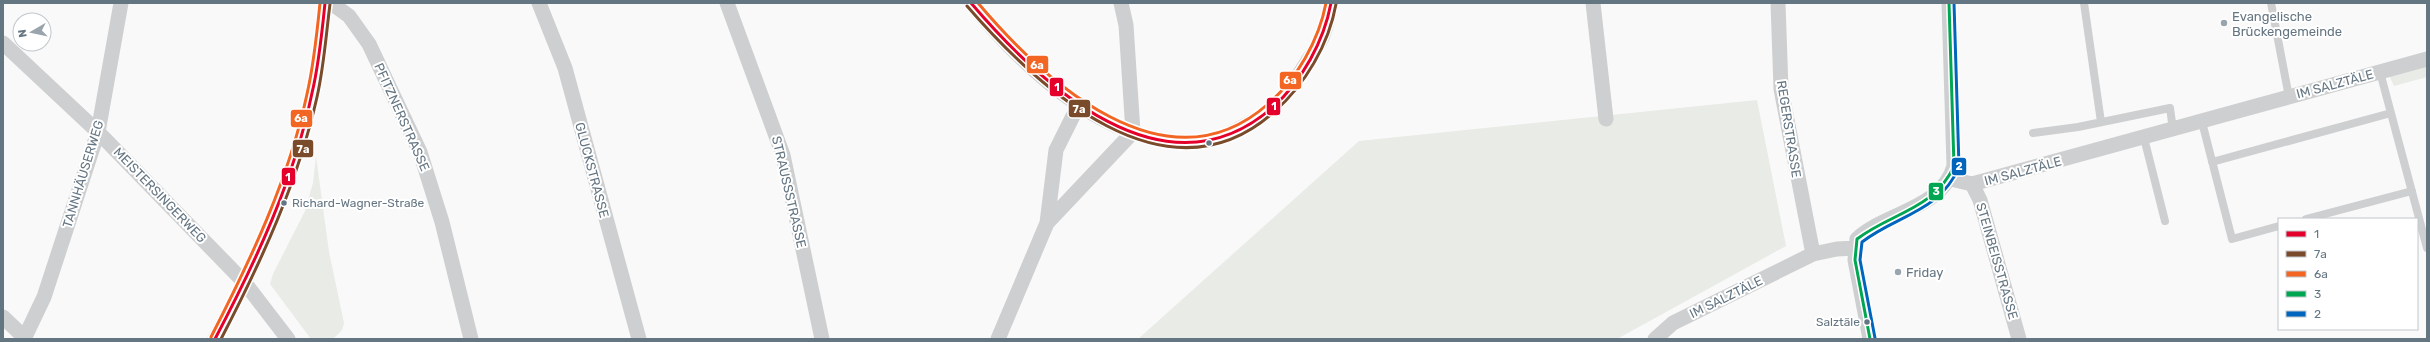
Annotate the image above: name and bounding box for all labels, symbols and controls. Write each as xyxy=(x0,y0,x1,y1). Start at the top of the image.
place label: Evangelische Brückengemeinde xyxy=(2232,9,2342,40)
north arrow xyxy=(12,12,52,52)
marker: Evangelische Brückengemeinde xyxy=(2219,18,2229,28)
text: N xyxy=(16,28,30,38)
line badge: 6a xyxy=(1026,55,1049,74)
text: 6a xyxy=(1030,59,1044,72)
street label: PFITZNERSTRASSE xyxy=(371,61,433,174)
street label: IM SALZTÄLE xyxy=(2295,66,2375,102)
line badge: 6a xyxy=(1279,71,1302,90)
text: 6a xyxy=(1283,74,1297,87)
line badge: 1 xyxy=(1049,77,1064,97)
street label: REGERSTRASSE xyxy=(1774,79,1804,179)
text: 1 xyxy=(1054,81,1060,94)
line badge: 1 xyxy=(1266,97,1281,116)
line badge: 7a xyxy=(1068,99,1091,118)
text: 1 xyxy=(1271,100,1277,113)
text: 7a xyxy=(1073,103,1085,116)
line badge: 6a xyxy=(290,109,313,128)
text: 6a xyxy=(294,112,308,125)
street label: TANNHÄUSERWEG xyxy=(60,118,107,230)
street label: GLUCKSTRASSE xyxy=(572,121,612,219)
street label: STRAUSSSTRASSE xyxy=(769,135,809,250)
unlabelled marker xyxy=(1204,138,1214,148)
line badge: 7a xyxy=(292,139,314,158)
text: 7a xyxy=(297,143,309,156)
street label: MEISTERSINGERWEG xyxy=(111,144,209,246)
street label: IM SALZTÄLE xyxy=(1983,153,2063,189)
line badge: 2 xyxy=(1951,157,1967,176)
text: 2 xyxy=(1955,160,1963,173)
line badge: 1 xyxy=(281,167,296,186)
text: 1 xyxy=(285,171,291,184)
line badge: 3 xyxy=(1928,182,1944,201)
text: 3 xyxy=(1932,185,1940,198)
place label: Richard-Wagner-Straße xyxy=(292,196,425,210)
marker: Richard-Wagner-Straße xyxy=(279,198,289,208)
street label: STEINBEISSTRASSE xyxy=(1973,201,2021,321)
legend xyxy=(2278,218,2418,330)
text: 1 xyxy=(2314,227,2319,241)
text: 7a xyxy=(2314,247,2327,261)
place label: Friday xyxy=(1906,265,1943,280)
marker: Friday xyxy=(1893,267,1903,277)
text: 6a xyxy=(2314,267,2328,281)
street label: IM SALZTÄLE xyxy=(1687,273,1765,321)
text: 3 xyxy=(2314,287,2321,301)
text: 2 xyxy=(2314,307,2321,321)
place label: Salztäle xyxy=(1816,315,1860,329)
marker: Salztäle xyxy=(1862,317,1872,327)

